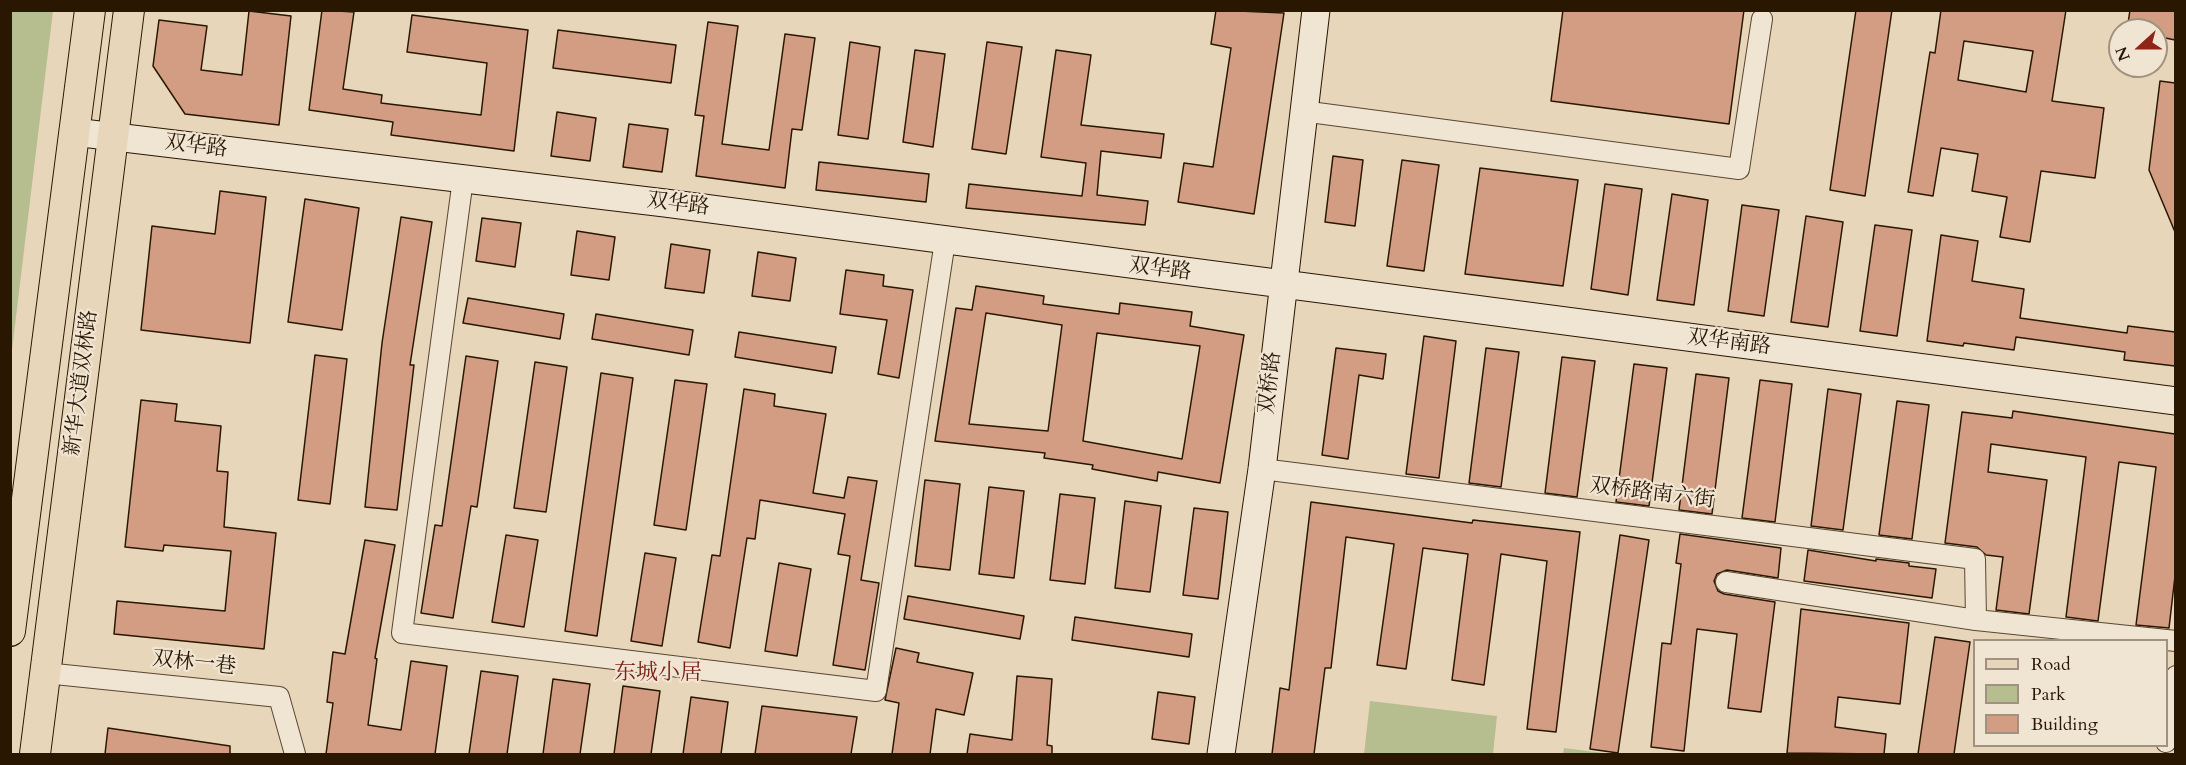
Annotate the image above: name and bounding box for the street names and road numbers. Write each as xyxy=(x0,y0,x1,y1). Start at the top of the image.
street label: 双华路 xyxy=(163,131,229,163)
street label: 双华路 xyxy=(645,189,711,221)
street label: 双华路 xyxy=(1127,254,1193,286)
street label: 新华大道双林路 xyxy=(61,309,103,457)
street label: 双华南路 xyxy=(1686,325,1772,361)
street label: 双桥路 xyxy=(1255,350,1287,416)
street label: 双桥路南六街 xyxy=(1588,474,1716,514)
street label: 双林一巷 xyxy=(151,647,237,681)

